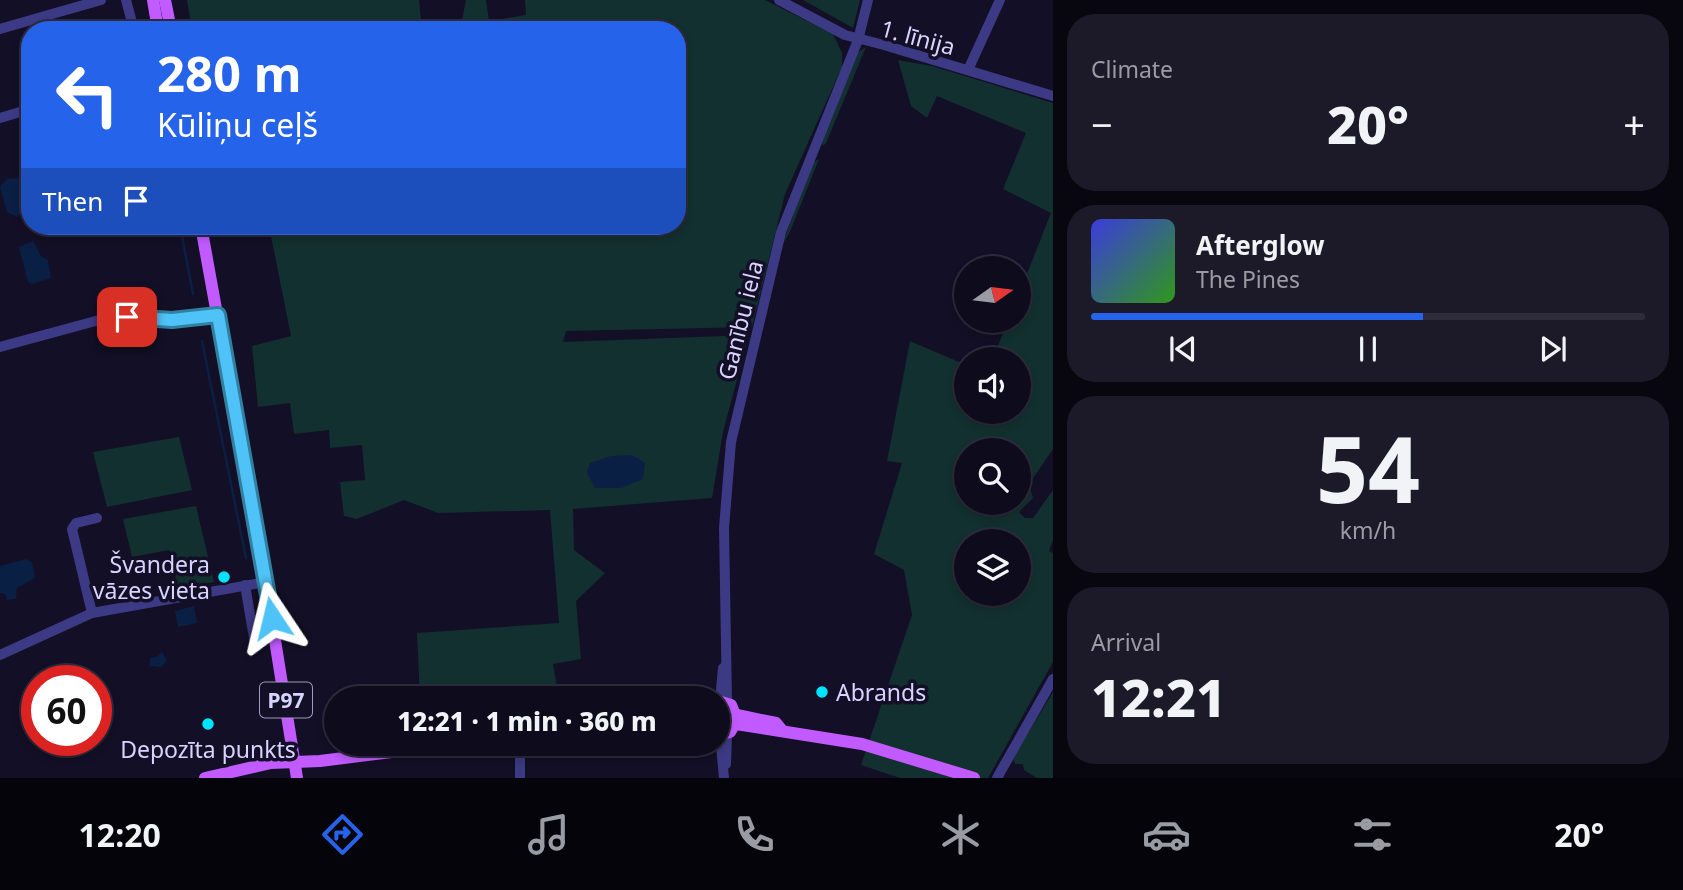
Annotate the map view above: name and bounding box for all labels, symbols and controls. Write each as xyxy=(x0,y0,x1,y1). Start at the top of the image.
street label: 1. līnija xyxy=(877,12,959,62)
text: 280 m xyxy=(157,40,302,106)
icon: left xyxy=(42,49,133,140)
text: Climate xyxy=(1091,53,1173,85)
text: 20° xyxy=(1327,88,1409,159)
text: − xyxy=(1091,98,1113,150)
text: + xyxy=(1623,98,1645,150)
text: Kūliņu ceļš xyxy=(157,103,318,146)
icon: arrive xyxy=(117,182,155,220)
text: Then xyxy=(42,183,103,219)
text: Afterglow xyxy=(1196,227,1324,263)
north arrow xyxy=(954,256,1031,332)
map controls xyxy=(954,256,1031,606)
street label: Ganību iela xyxy=(710,257,770,383)
text: The Pines xyxy=(1196,263,1300,295)
pin xyxy=(97,287,157,347)
icon: arrive xyxy=(108,298,146,336)
icon: previous xyxy=(1164,330,1202,368)
icon: pause xyxy=(1349,330,1387,368)
icon: next xyxy=(1534,330,1572,368)
button: sound xyxy=(954,347,1031,424)
text: 54 xyxy=(1316,406,1420,530)
button: search xyxy=(954,438,1031,515)
text: km/h xyxy=(1340,514,1396,546)
button: layers xyxy=(954,529,1031,606)
place label: Švandera vāzes vieta xyxy=(93,548,210,606)
marker: Švandera vāzes vieta xyxy=(216,569,232,585)
position arrow xyxy=(235,581,309,655)
text: Arrival xyxy=(1091,626,1161,658)
text: 12:21 xyxy=(1091,661,1226,732)
speed limit sign: 60 xyxy=(21,665,112,756)
place label: Abrands xyxy=(836,676,926,708)
road number: P97 xyxy=(260,682,312,718)
marker: Abrands xyxy=(814,684,830,700)
text: 12:21 · 1 min · 360 m xyxy=(397,703,657,739)
marker: Depozīta punkts xyxy=(200,716,216,732)
place label: Depozīta punkts xyxy=(120,733,296,765)
icon: directions xyxy=(318,810,367,859)
icon: music xyxy=(524,810,573,859)
icon: phone xyxy=(730,810,779,859)
icon: climate xyxy=(936,810,985,859)
icon: car xyxy=(1142,810,1191,859)
icon: filters xyxy=(1348,810,1397,859)
text: 12:20 xyxy=(79,813,161,856)
text: 20° xyxy=(1554,813,1604,856)

